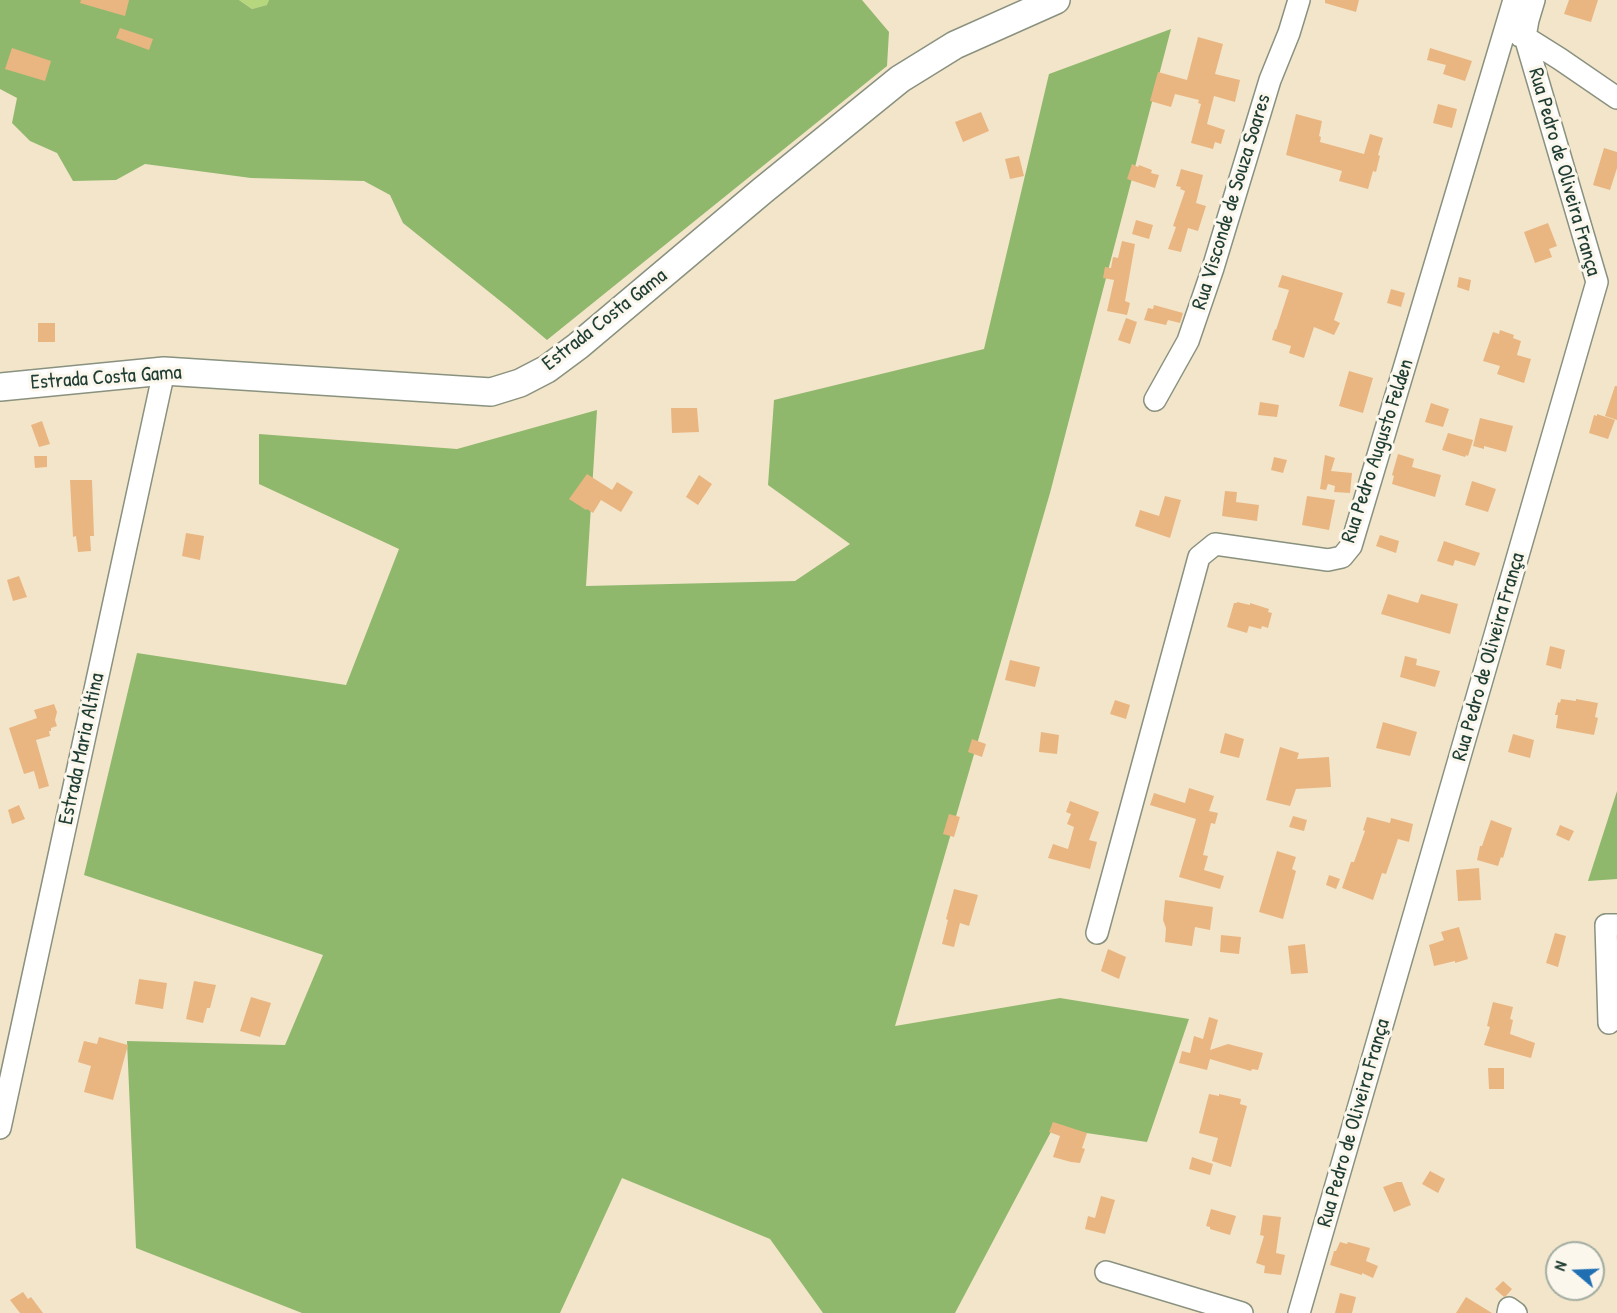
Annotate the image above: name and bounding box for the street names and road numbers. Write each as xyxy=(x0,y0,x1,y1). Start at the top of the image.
street label: Rua Pedro de Oliveira França xyxy=(1522,65,1606,279)
street label: Rua Visconde de Souza Soares xyxy=(1187,91,1277,313)
street label: Estrada Costa Gama xyxy=(538,263,672,377)
street label: Rua Pedro Augusto Felden xyxy=(1336,356,1420,546)
street label: Estrada Costa Gama xyxy=(30,360,182,396)
street label: Rua Pedro de Oliveira França xyxy=(1447,550,1531,764)
street label: Estrada Maria Altina xyxy=(54,671,110,827)
street label: Rua Pedro de Oliveira França xyxy=(1312,1016,1396,1230)

